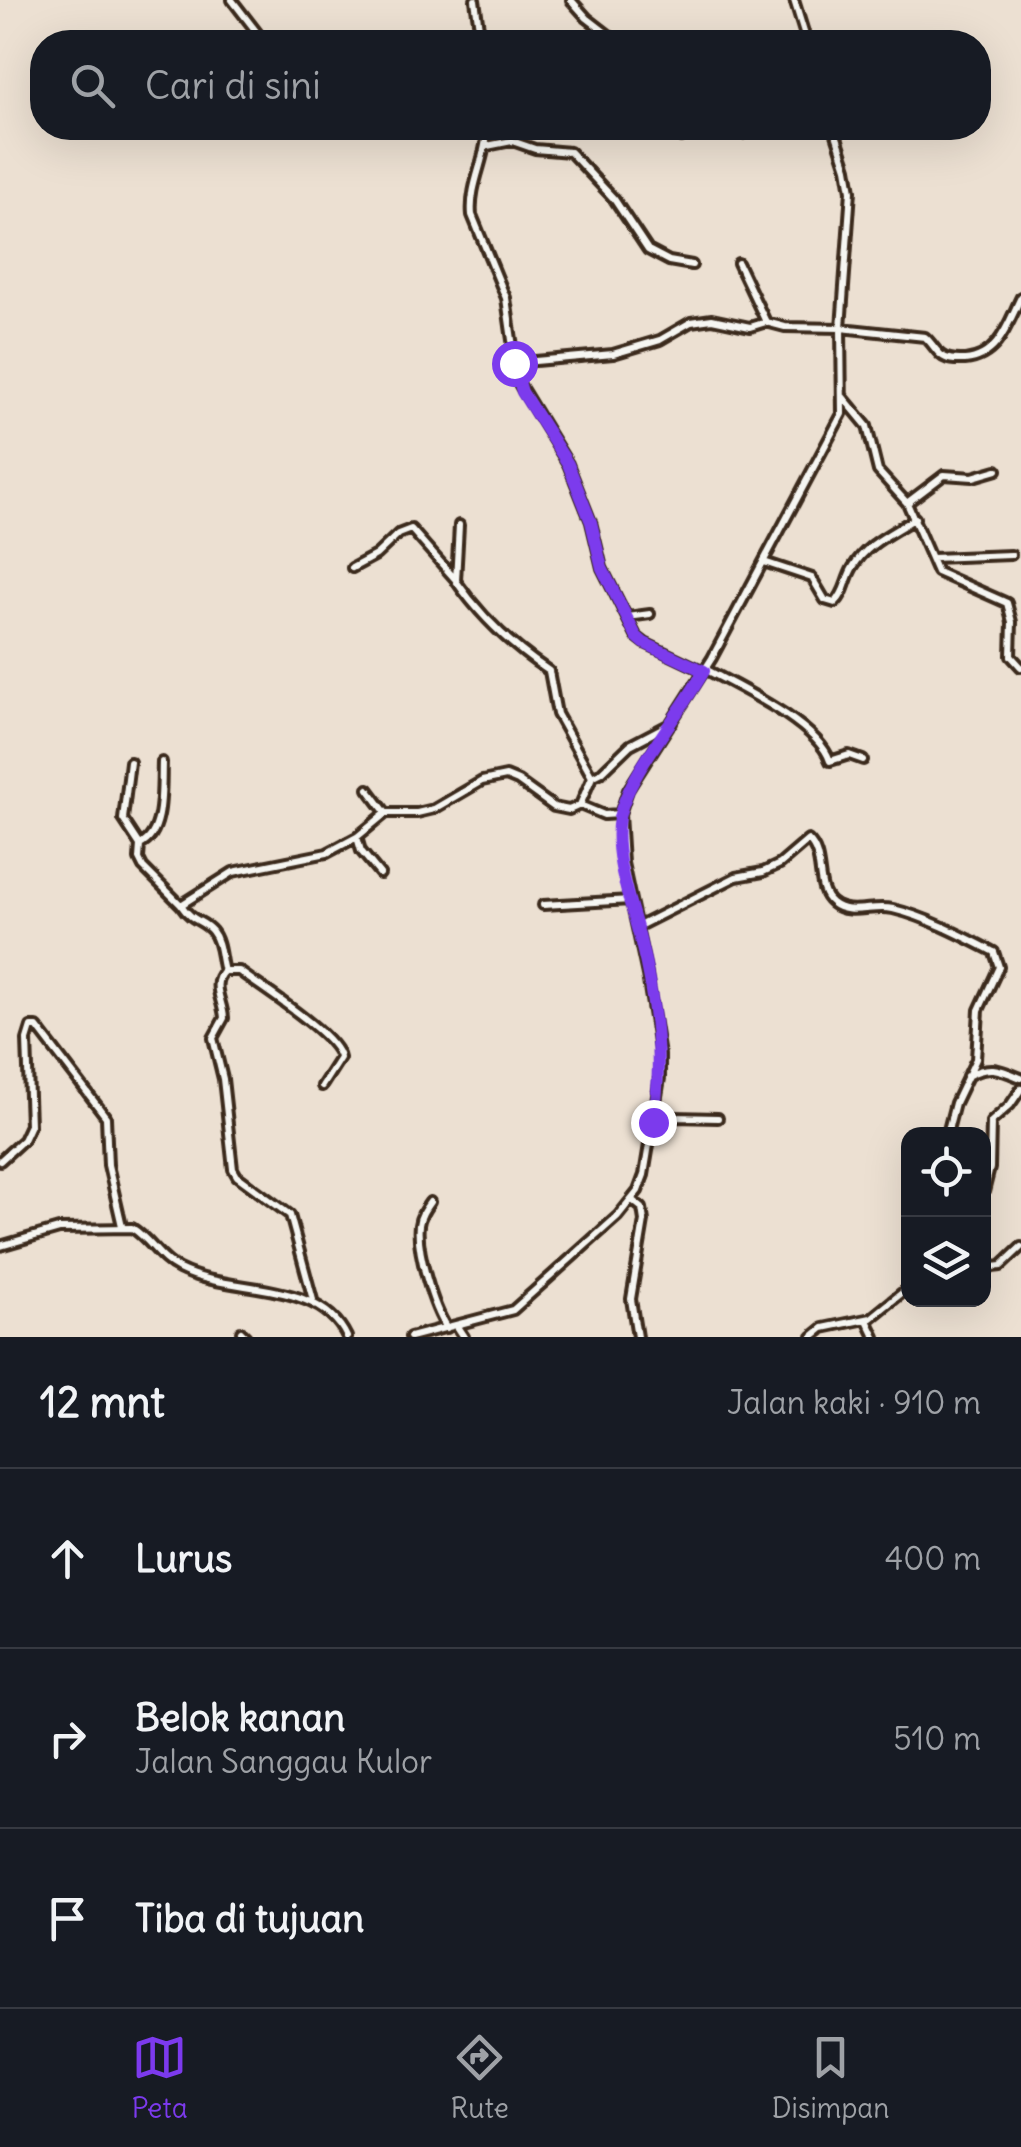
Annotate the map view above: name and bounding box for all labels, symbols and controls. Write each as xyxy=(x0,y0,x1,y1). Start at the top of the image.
search box xyxy=(30,30,991,140)
icon: search xyxy=(65,58,120,113)
text: Cari di sini xyxy=(145,62,321,109)
route start xyxy=(492,341,538,387)
route end xyxy=(631,1100,677,1146)
map controls xyxy=(901,1127,991,1307)
button: locate xyxy=(901,1127,991,1217)
button: layers xyxy=(901,1217,991,1307)
text: 12 mnt xyxy=(40,1376,165,1428)
text: Jalan kaki · 910 m xyxy=(727,1382,981,1423)
icon: ahead xyxy=(40,1531,95,1586)
text: Lurus xyxy=(135,1535,232,1582)
text: 400 m xyxy=(885,1538,981,1579)
text: Belok kanan xyxy=(135,1694,345,1741)
icon: right xyxy=(40,1711,95,1766)
text: 510 m xyxy=(893,1718,981,1759)
text: Jalan Sanggau Kulor xyxy=(135,1741,432,1782)
icon: arrive xyxy=(40,1891,95,1946)
text: Tiba di tujuan xyxy=(135,1895,364,1942)
tab: Peta xyxy=(131,2030,188,2126)
tab: Rute xyxy=(451,2030,509,2126)
tab: Disimpan xyxy=(772,2030,890,2126)

